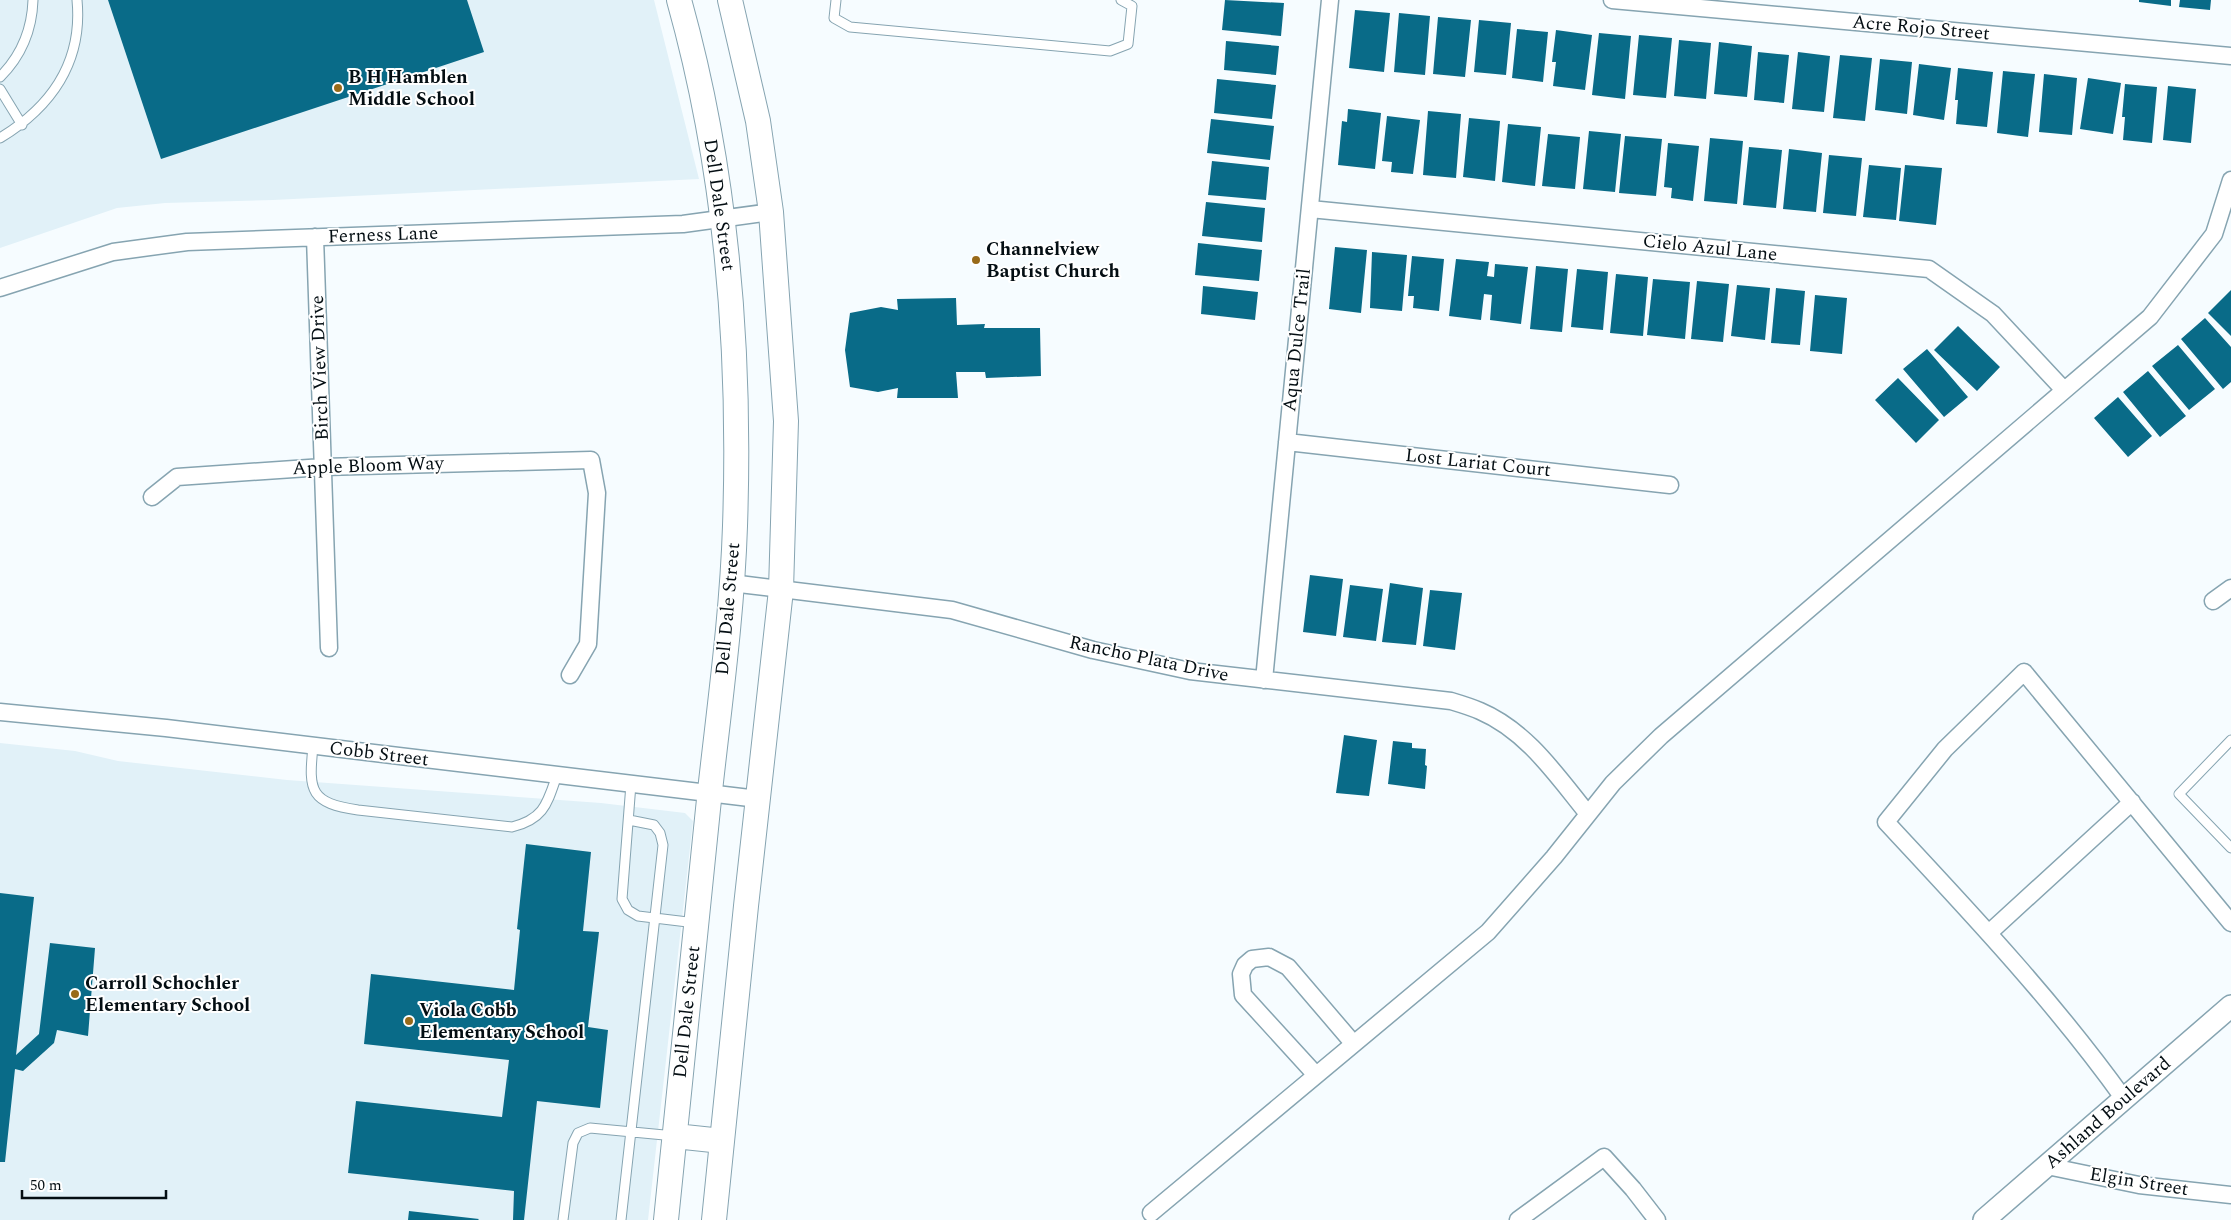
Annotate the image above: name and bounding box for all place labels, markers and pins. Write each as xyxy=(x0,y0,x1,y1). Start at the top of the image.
place label: B H Hamblen Middle School xyxy=(348,63,475,114)
marker: B H Hamblen Middle School xyxy=(332,82,344,94)
place label: Channelview Baptist Church xyxy=(986,235,1120,286)
marker: Channelview Baptist Church xyxy=(970,254,982,266)
place label: Carroll Schochler Elementary School xyxy=(85,969,250,1020)
marker: Carroll Schochler Elementary School xyxy=(69,988,81,1000)
place label: Viola Cobb Elementary School xyxy=(419,996,584,1047)
marker: Viola Cobb Elementary School xyxy=(403,1015,415,1027)

